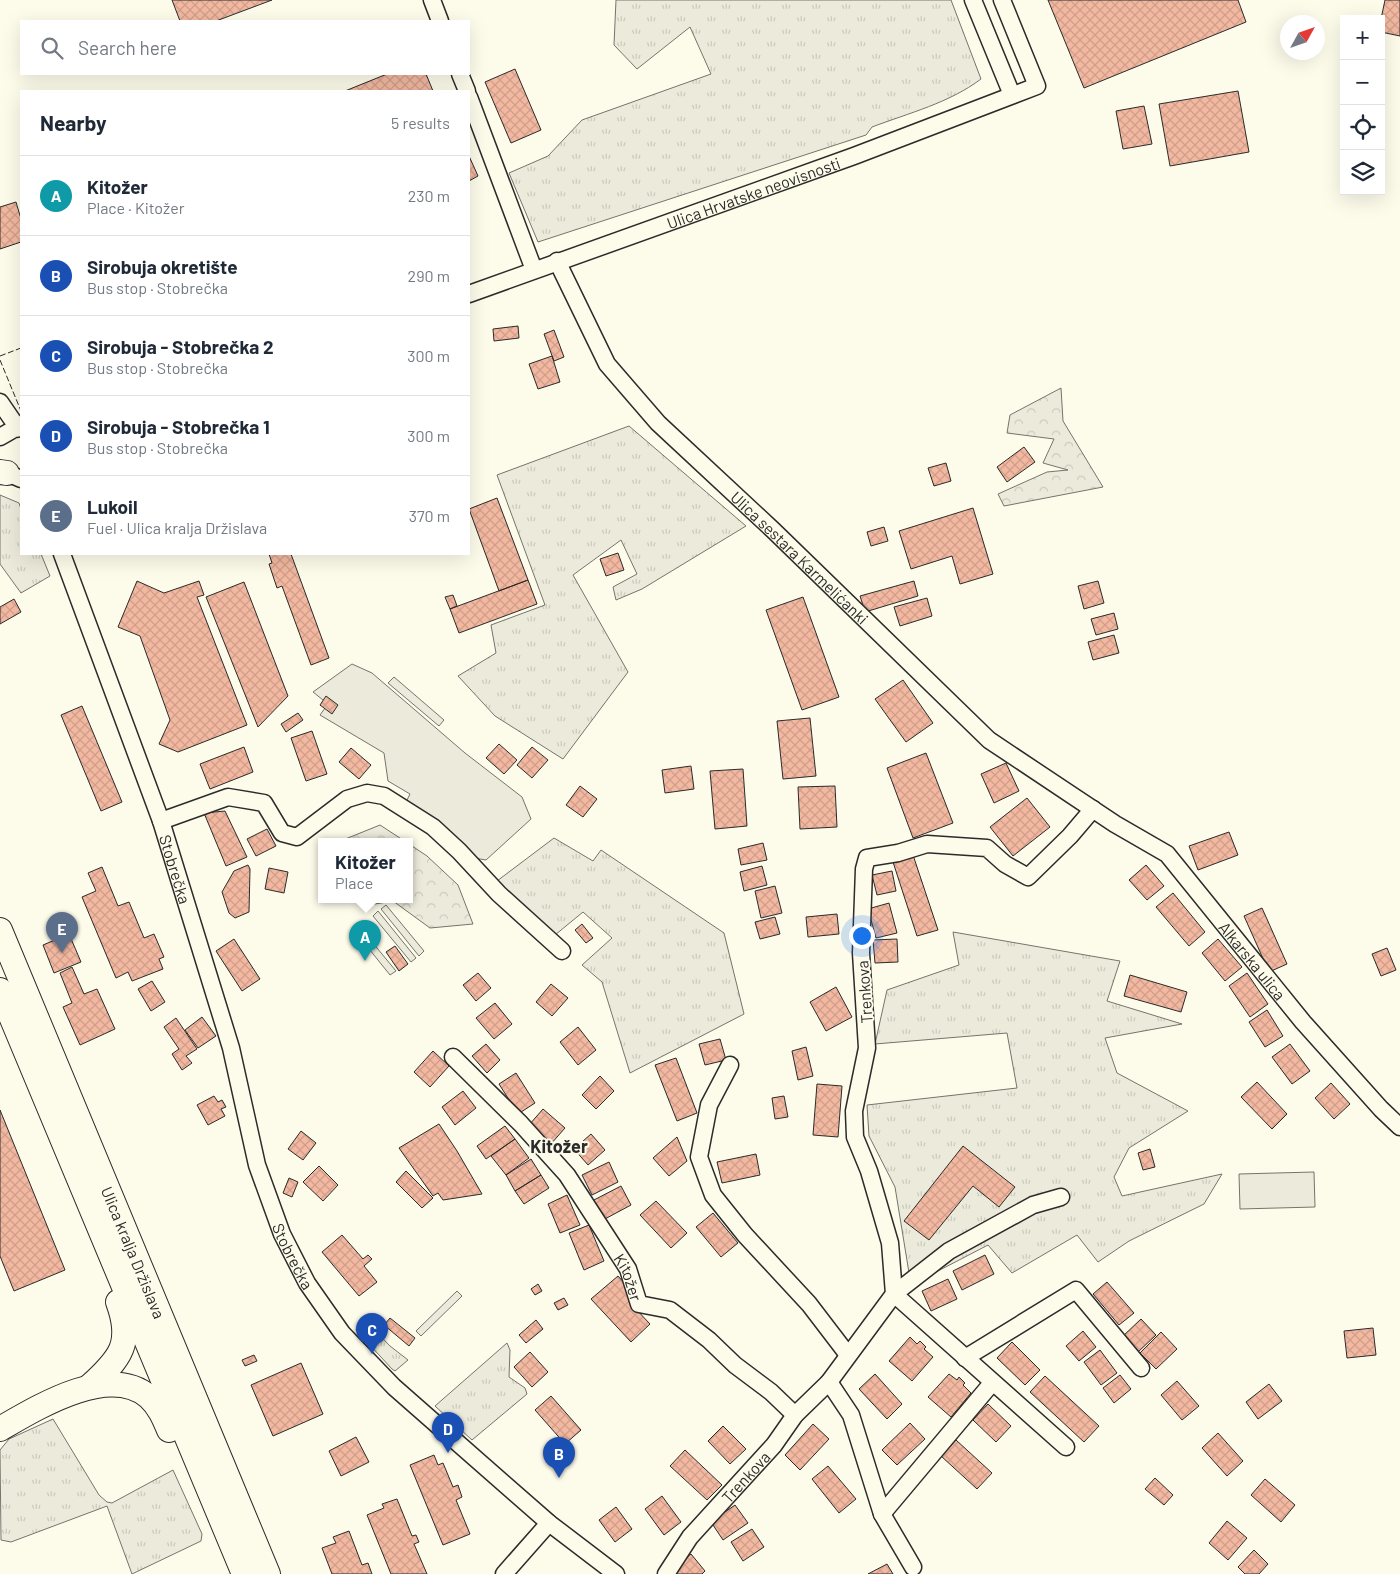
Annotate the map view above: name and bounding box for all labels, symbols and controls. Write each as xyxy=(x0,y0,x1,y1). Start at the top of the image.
north arrow xyxy=(1280,15,1325,60)
map controls xyxy=(1340,15,1385,195)
button: + xyxy=(1340,15,1385,60)
search box xyxy=(20,20,470,75)
icon: search xyxy=(38,34,66,62)
text: Search here xyxy=(78,36,177,59)
button: − xyxy=(1340,60,1385,105)
button: locate xyxy=(1340,105,1385,150)
text: Nearby xyxy=(40,110,106,135)
text: 5 results xyxy=(391,113,450,132)
button: layers xyxy=(1340,150,1385,195)
street label: Ulica Hrvatske neovisnosti xyxy=(664,152,843,232)
text: Kitožer xyxy=(87,175,148,198)
text: A xyxy=(51,186,61,205)
text: 230 m xyxy=(408,186,450,205)
text: Place · Kitožer xyxy=(87,198,185,217)
text: Sirobuja okretište xyxy=(87,255,238,278)
text: B xyxy=(51,266,61,285)
text: 290 m xyxy=(408,266,450,285)
text: Bus stop · Stobrečka xyxy=(87,278,228,297)
text: Sirobuja - Stobrečka 2 xyxy=(87,335,274,358)
text: C xyxy=(51,346,61,365)
text: 300 m xyxy=(407,346,450,365)
text: Bus stop · Stobrečka xyxy=(87,358,228,377)
text: Sirobuja - Stobrečka 1 xyxy=(87,415,270,438)
text: D xyxy=(51,426,61,445)
text: 300 m xyxy=(407,426,450,445)
text: Bus stop · Stobrečka xyxy=(87,438,228,457)
street label: Ulica sestara Karmelićanki xyxy=(728,487,873,628)
text: Lukoil xyxy=(87,495,138,518)
text: E xyxy=(51,506,61,525)
text: 370 m xyxy=(409,506,450,525)
text: Fuel · Ulica kralja Držislava xyxy=(87,518,267,537)
street label: Stobrečka xyxy=(156,832,195,906)
popup xyxy=(318,838,413,903)
text: Kitožer xyxy=(335,850,396,873)
text: Place xyxy=(335,873,373,892)
pin: E xyxy=(46,912,78,953)
street label: Alkarska ulica xyxy=(1216,917,1290,1003)
pin: A xyxy=(349,920,381,961)
your location xyxy=(849,923,875,949)
street label: Trenkova xyxy=(852,960,876,1024)
district label: Kitožer xyxy=(530,1135,588,1157)
street label: Ulica kralja Držislava xyxy=(98,1183,170,1321)
street label: Stobrečka xyxy=(269,1220,318,1293)
street label: Kitožer xyxy=(611,1250,647,1303)
pin: C xyxy=(356,1313,388,1354)
pin: D xyxy=(432,1412,464,1453)
pin: B xyxy=(543,1437,575,1478)
street label: Trenkova xyxy=(717,1447,773,1506)

